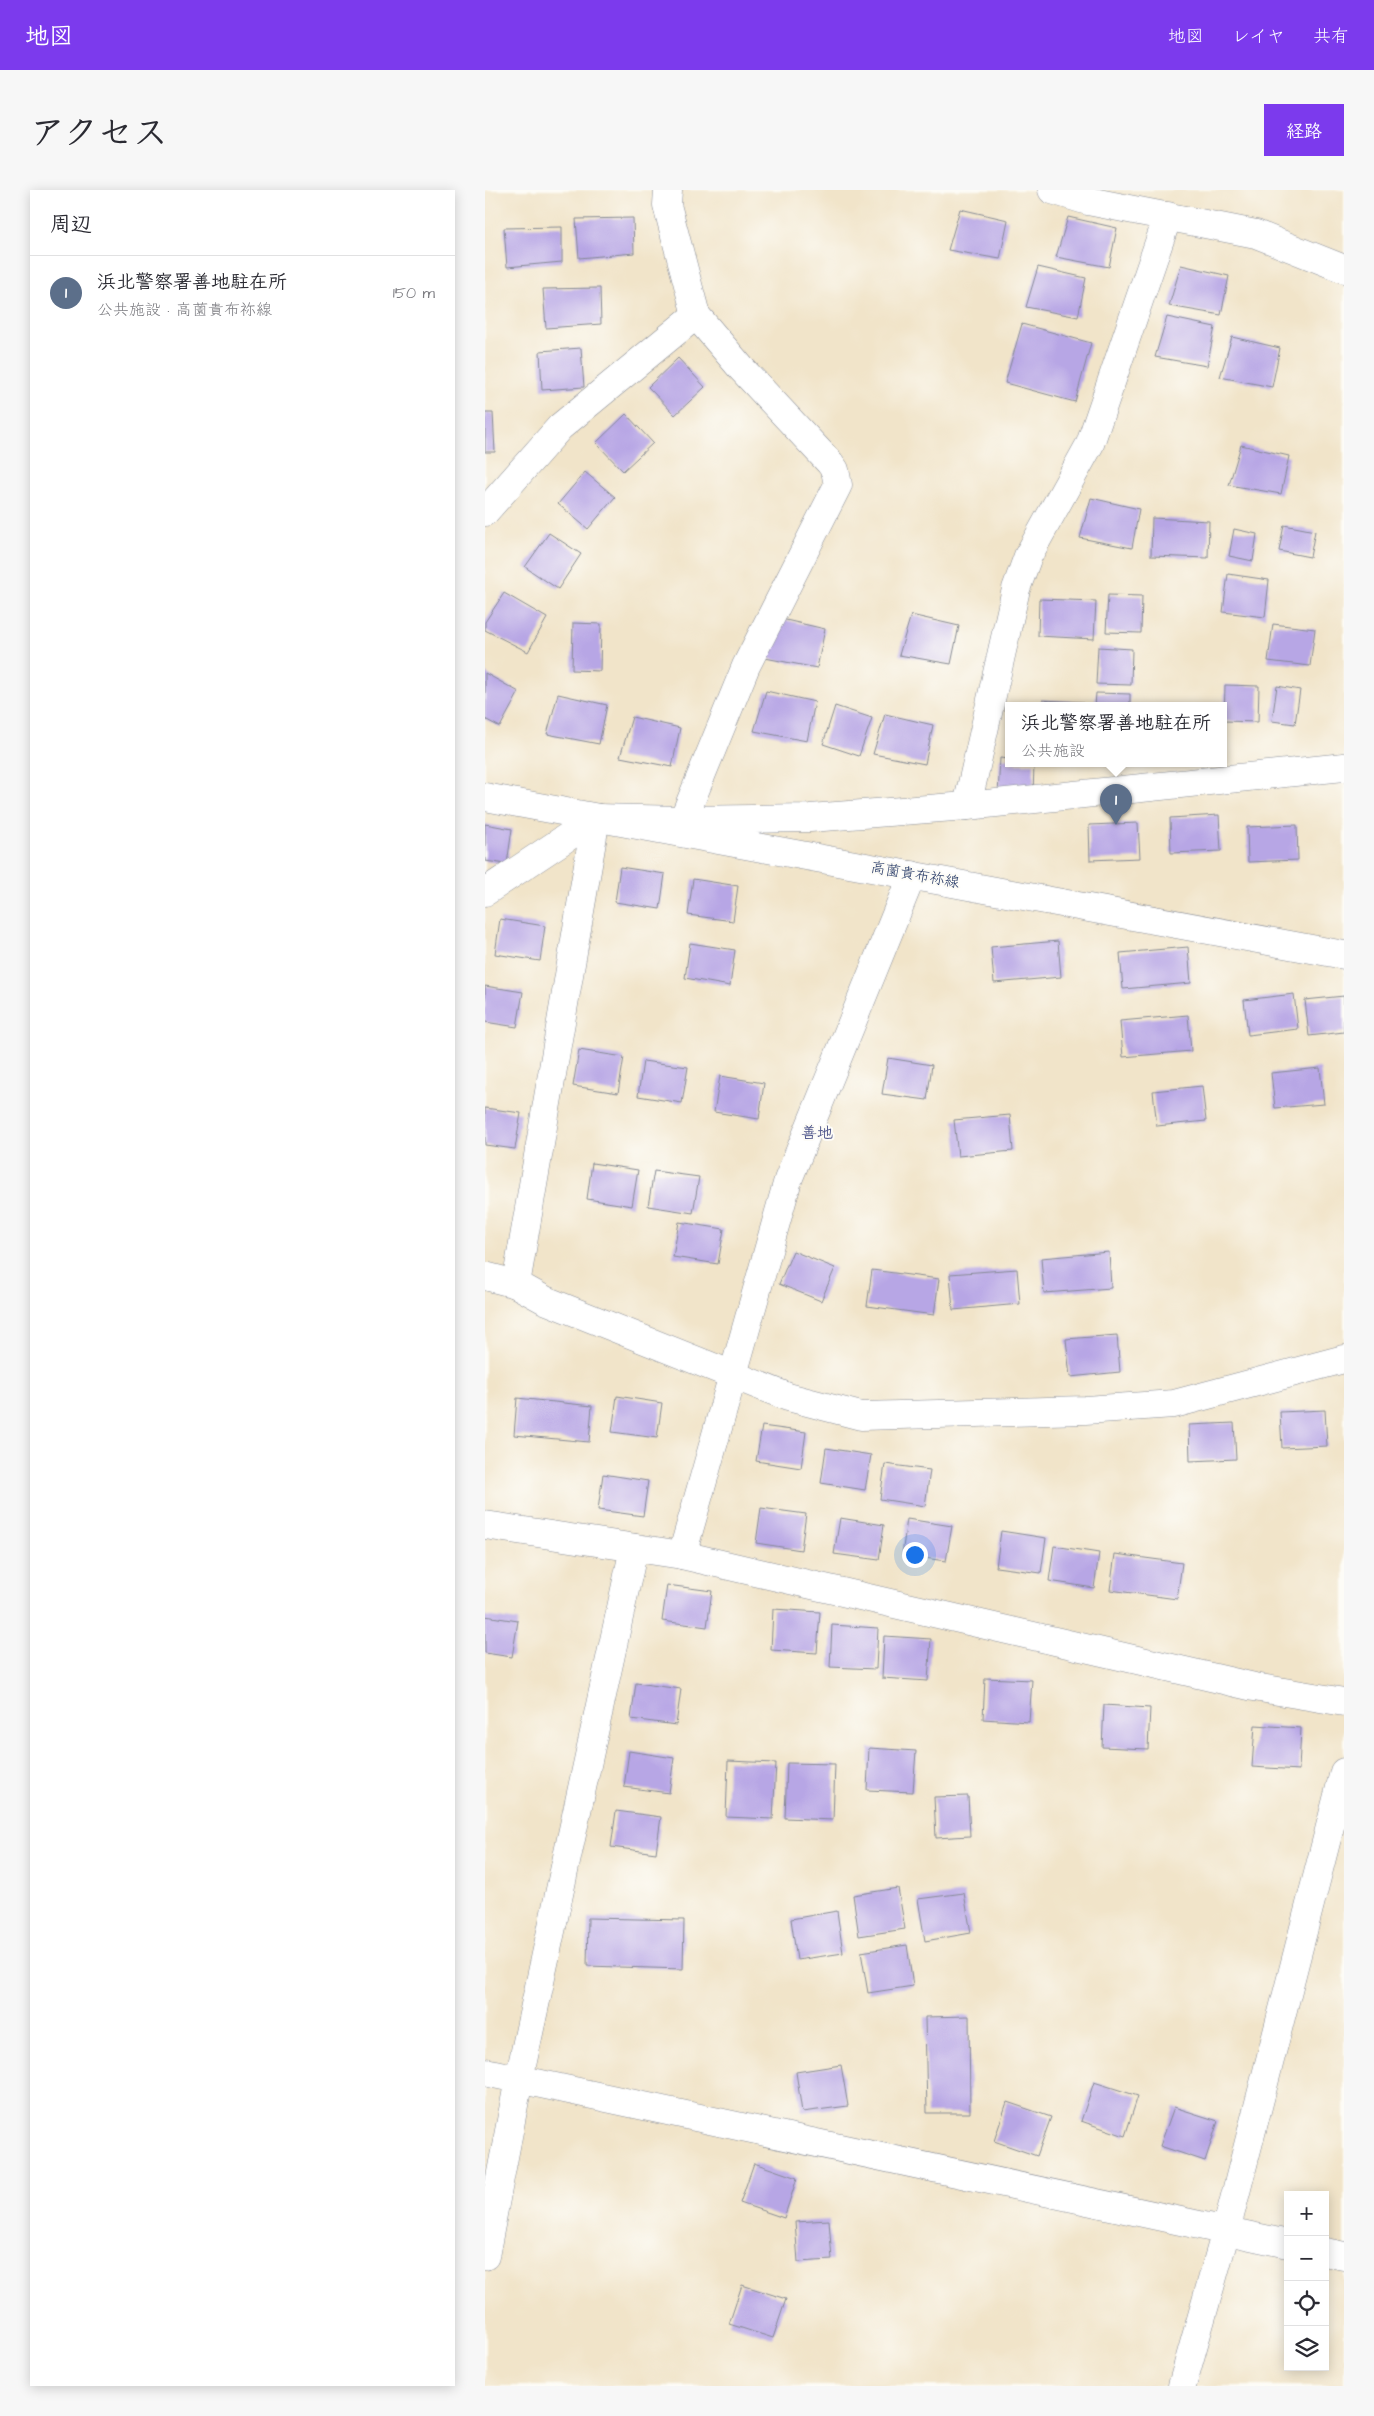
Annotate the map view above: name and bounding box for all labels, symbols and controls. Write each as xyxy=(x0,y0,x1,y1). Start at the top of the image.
text: 地図 xyxy=(25,20,73,54)
text: 地図 xyxy=(1168,24,1204,49)
text: レイヤ xyxy=(1232,24,1285,49)
text: 共有 xyxy=(1313,24,1349,49)
button: 経路 xyxy=(1264,104,1344,156)
text: アクセス xyxy=(30,109,168,158)
text: 周辺 xyxy=(50,210,92,239)
text: 浜北警察署善地駐在所 xyxy=(97,269,287,296)
text: 1 xyxy=(65,282,67,304)
text: 150 m xyxy=(393,282,435,304)
text: 公共施設 · 高薗貴布祢線 xyxy=(97,299,272,321)
popup xyxy=(1005,702,1227,767)
text: 浜北警察署善地駐在所 xyxy=(1021,710,1211,737)
text: 公共施設 xyxy=(1021,740,1085,762)
pin: 1 xyxy=(1100,784,1132,825)
street label: 高薗貴布祢線 xyxy=(869,857,961,893)
district label: 善地 xyxy=(801,1122,833,1144)
your location xyxy=(902,1542,928,1568)
map controls xyxy=(1284,2191,1329,2371)
button: + xyxy=(1284,2191,1329,2236)
button: − xyxy=(1284,2236,1329,2281)
button: locate xyxy=(1284,2281,1329,2326)
button: layers xyxy=(1284,2326,1329,2371)

